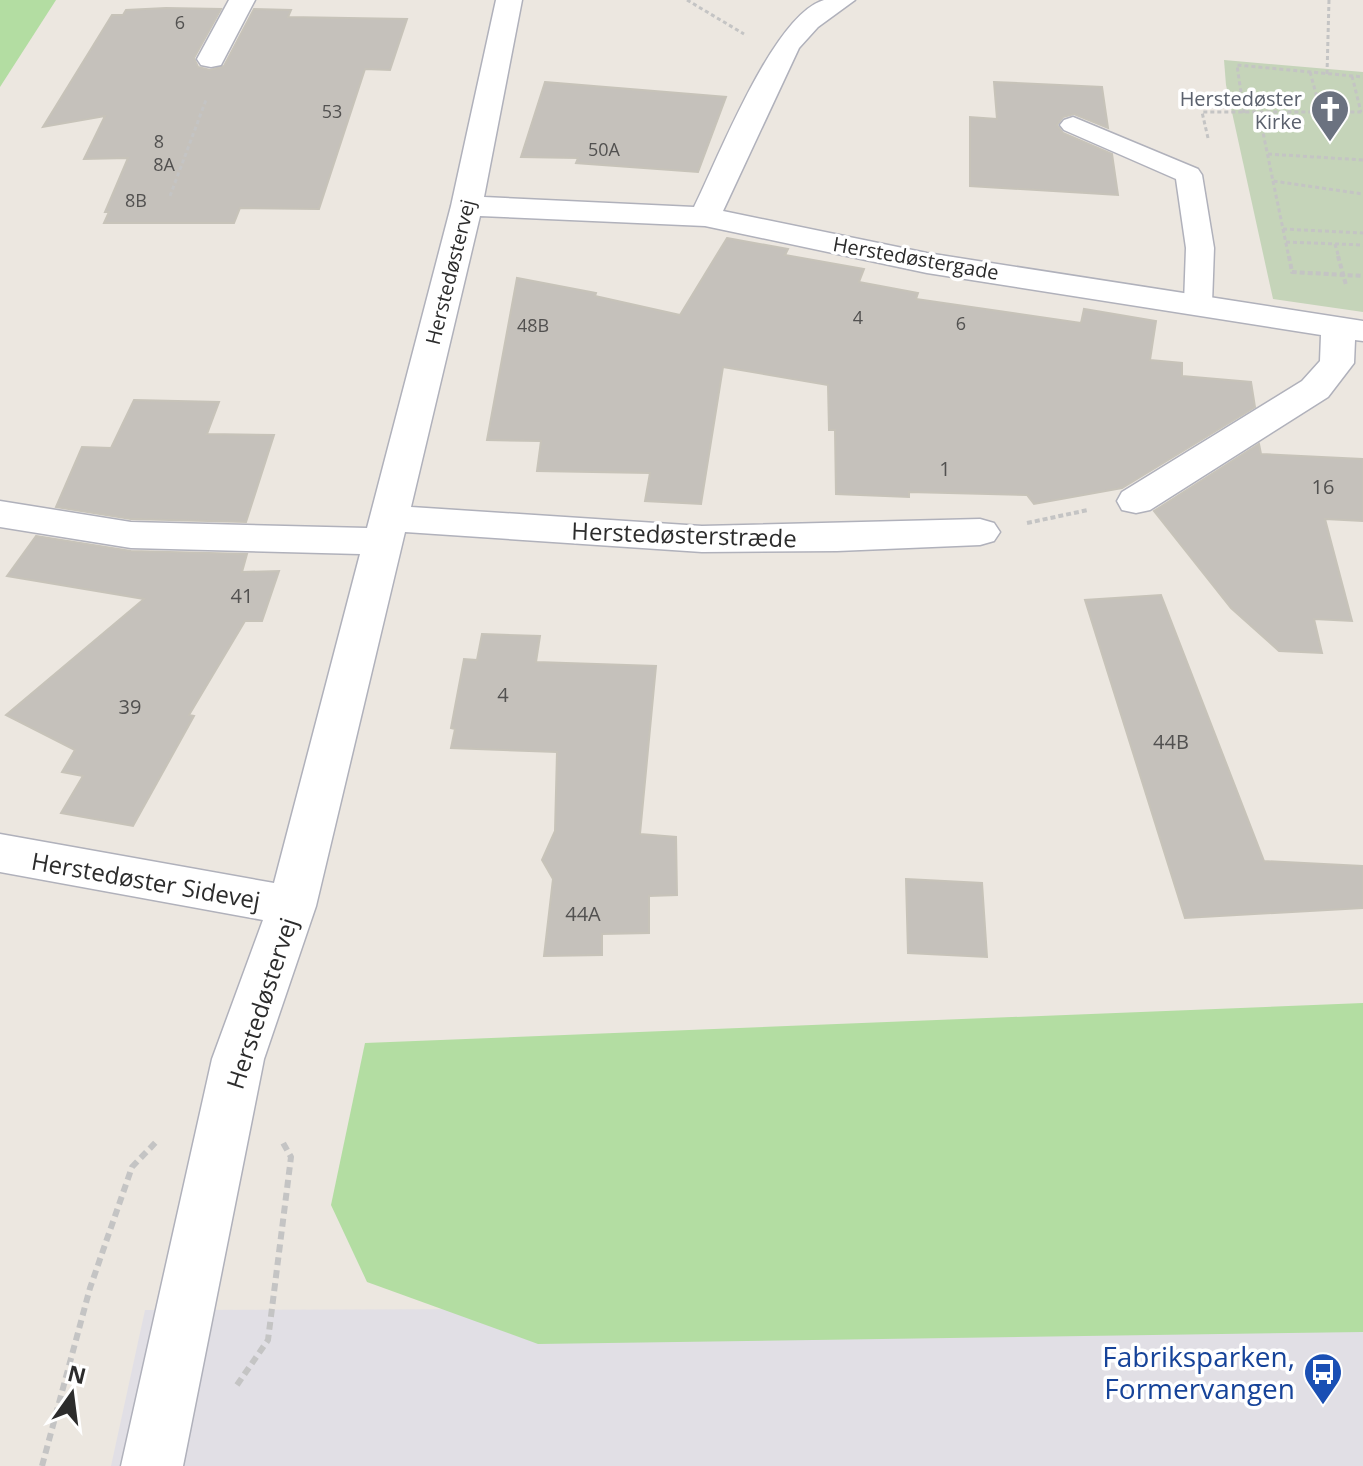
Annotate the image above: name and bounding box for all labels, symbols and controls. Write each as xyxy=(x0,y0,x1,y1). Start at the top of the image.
house number: 6 xyxy=(175,10,185,34)
place label: Herstedøster Kirke xyxy=(1180,85,1302,135)
church icon: Herstedøster Kirke xyxy=(1309,88,1351,143)
house number: 53 xyxy=(322,99,342,123)
house number: 8 xyxy=(154,129,164,153)
house number: 50A xyxy=(588,137,621,161)
house number: 8A xyxy=(153,152,175,176)
house number: 8B xyxy=(125,188,147,212)
street label: Herstedøstervej xyxy=(419,197,481,347)
street label: Herstedøstergade xyxy=(831,230,1001,286)
house number: 4 xyxy=(853,305,863,329)
house number: 6 xyxy=(956,311,966,335)
house number: 48B xyxy=(517,313,549,337)
house number: 1 xyxy=(939,455,951,482)
house number: 16 xyxy=(1312,473,1334,500)
street label: Herstedøsterstræde xyxy=(571,514,797,554)
house number: 41 xyxy=(231,582,253,609)
house number: 4 xyxy=(497,681,509,708)
house number: 39 xyxy=(119,693,141,720)
house number: 44B xyxy=(1153,728,1189,755)
street label: Herstedøster Sidevej xyxy=(29,844,263,916)
house number: 44A xyxy=(565,900,601,927)
street label: Herstedøstervej xyxy=(218,913,304,1093)
place label: Fabriksparken, Formervangen xyxy=(1102,1337,1295,1407)
bus stop icon: Fabriksparken, Formervangen xyxy=(1302,1351,1344,1406)
north arrow xyxy=(32,1354,112,1434)
text: N xyxy=(65,1357,89,1390)

